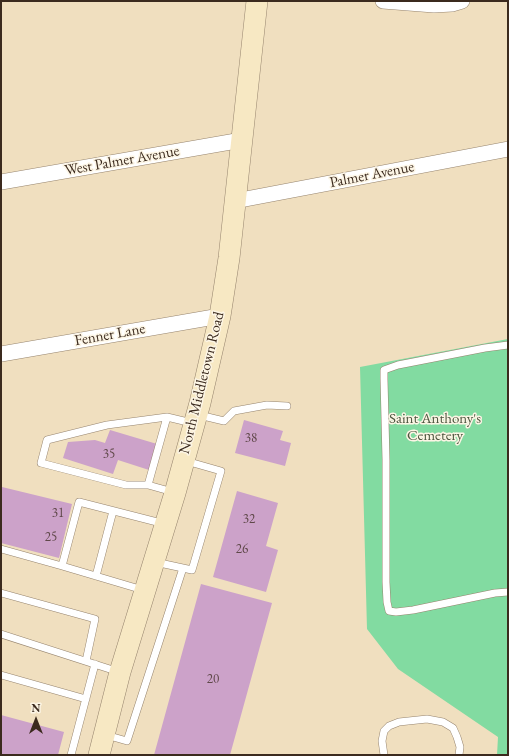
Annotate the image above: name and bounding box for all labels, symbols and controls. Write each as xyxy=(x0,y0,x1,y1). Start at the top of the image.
street label: West Palmer Avenue xyxy=(63,142,181,180)
street label: Palmer Avenue xyxy=(328,158,416,192)
street label: North Middletown Road xyxy=(176,310,228,456)
street label: Fenner Lane xyxy=(73,320,147,350)
park label: Saint Anthony's Cemetery xyxy=(389,410,481,445)
house number: 38 xyxy=(245,430,257,446)
house number: 35 xyxy=(103,446,115,462)
house number: 31 xyxy=(52,505,64,521)
house number: 32 xyxy=(243,511,255,527)
house number: 25 xyxy=(45,529,57,545)
house number: 26 xyxy=(236,541,248,557)
house number: 20 xyxy=(207,671,219,687)
north arrow xyxy=(16,700,56,740)
text: N xyxy=(32,701,40,715)

